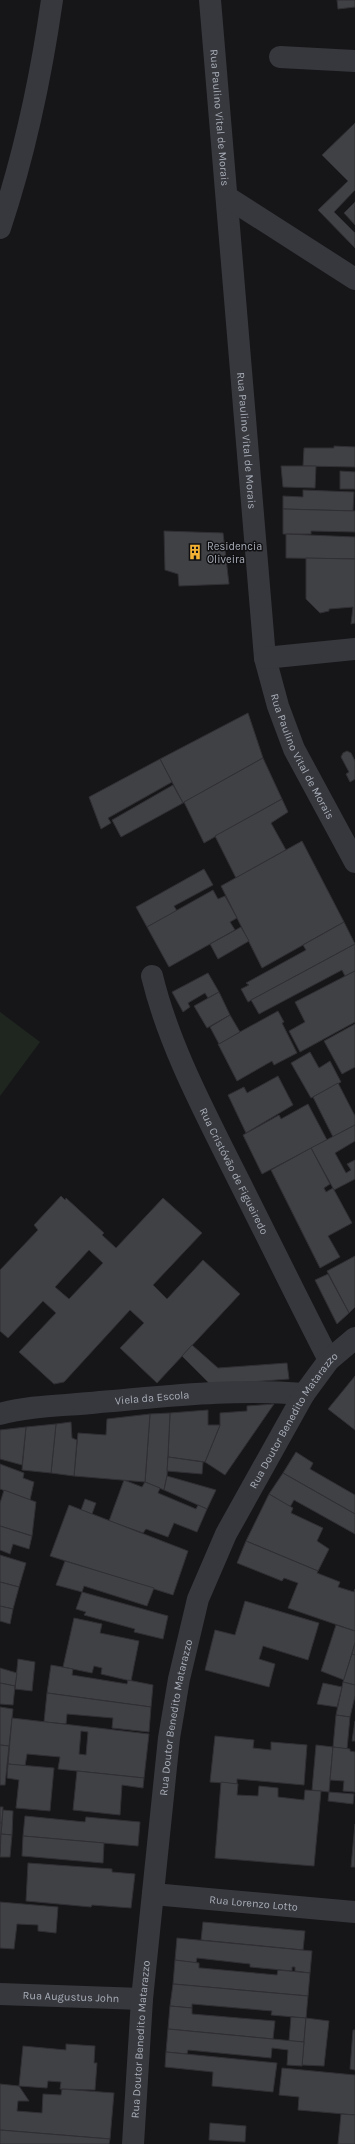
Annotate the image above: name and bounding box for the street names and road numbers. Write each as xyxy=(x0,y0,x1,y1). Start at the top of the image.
street label: Rua Paulino Vital de Morais xyxy=(208,49,232,187)
street label: Rua Paulino Vital de Morais xyxy=(235,372,259,510)
street label: Rua Paulino Vital de Morais xyxy=(268,692,337,822)
street label: Rua Cristóvão de Figueiredo xyxy=(197,1105,271,1237)
street label: Rua Doutor Benedito Matarazzo xyxy=(246,1349,340,1491)
street label: Viela da Escola xyxy=(114,1388,190,1407)
street label: Rua Doutor Benedito Matarazzo xyxy=(157,1638,195,1796)
street label: Rua Lorenzo Lotto xyxy=(209,1893,298,1913)
street label: Rua Doutor Benedito Matarazzo xyxy=(128,1960,152,2119)
street label: Rua Augustus John xyxy=(22,1988,120,2005)

